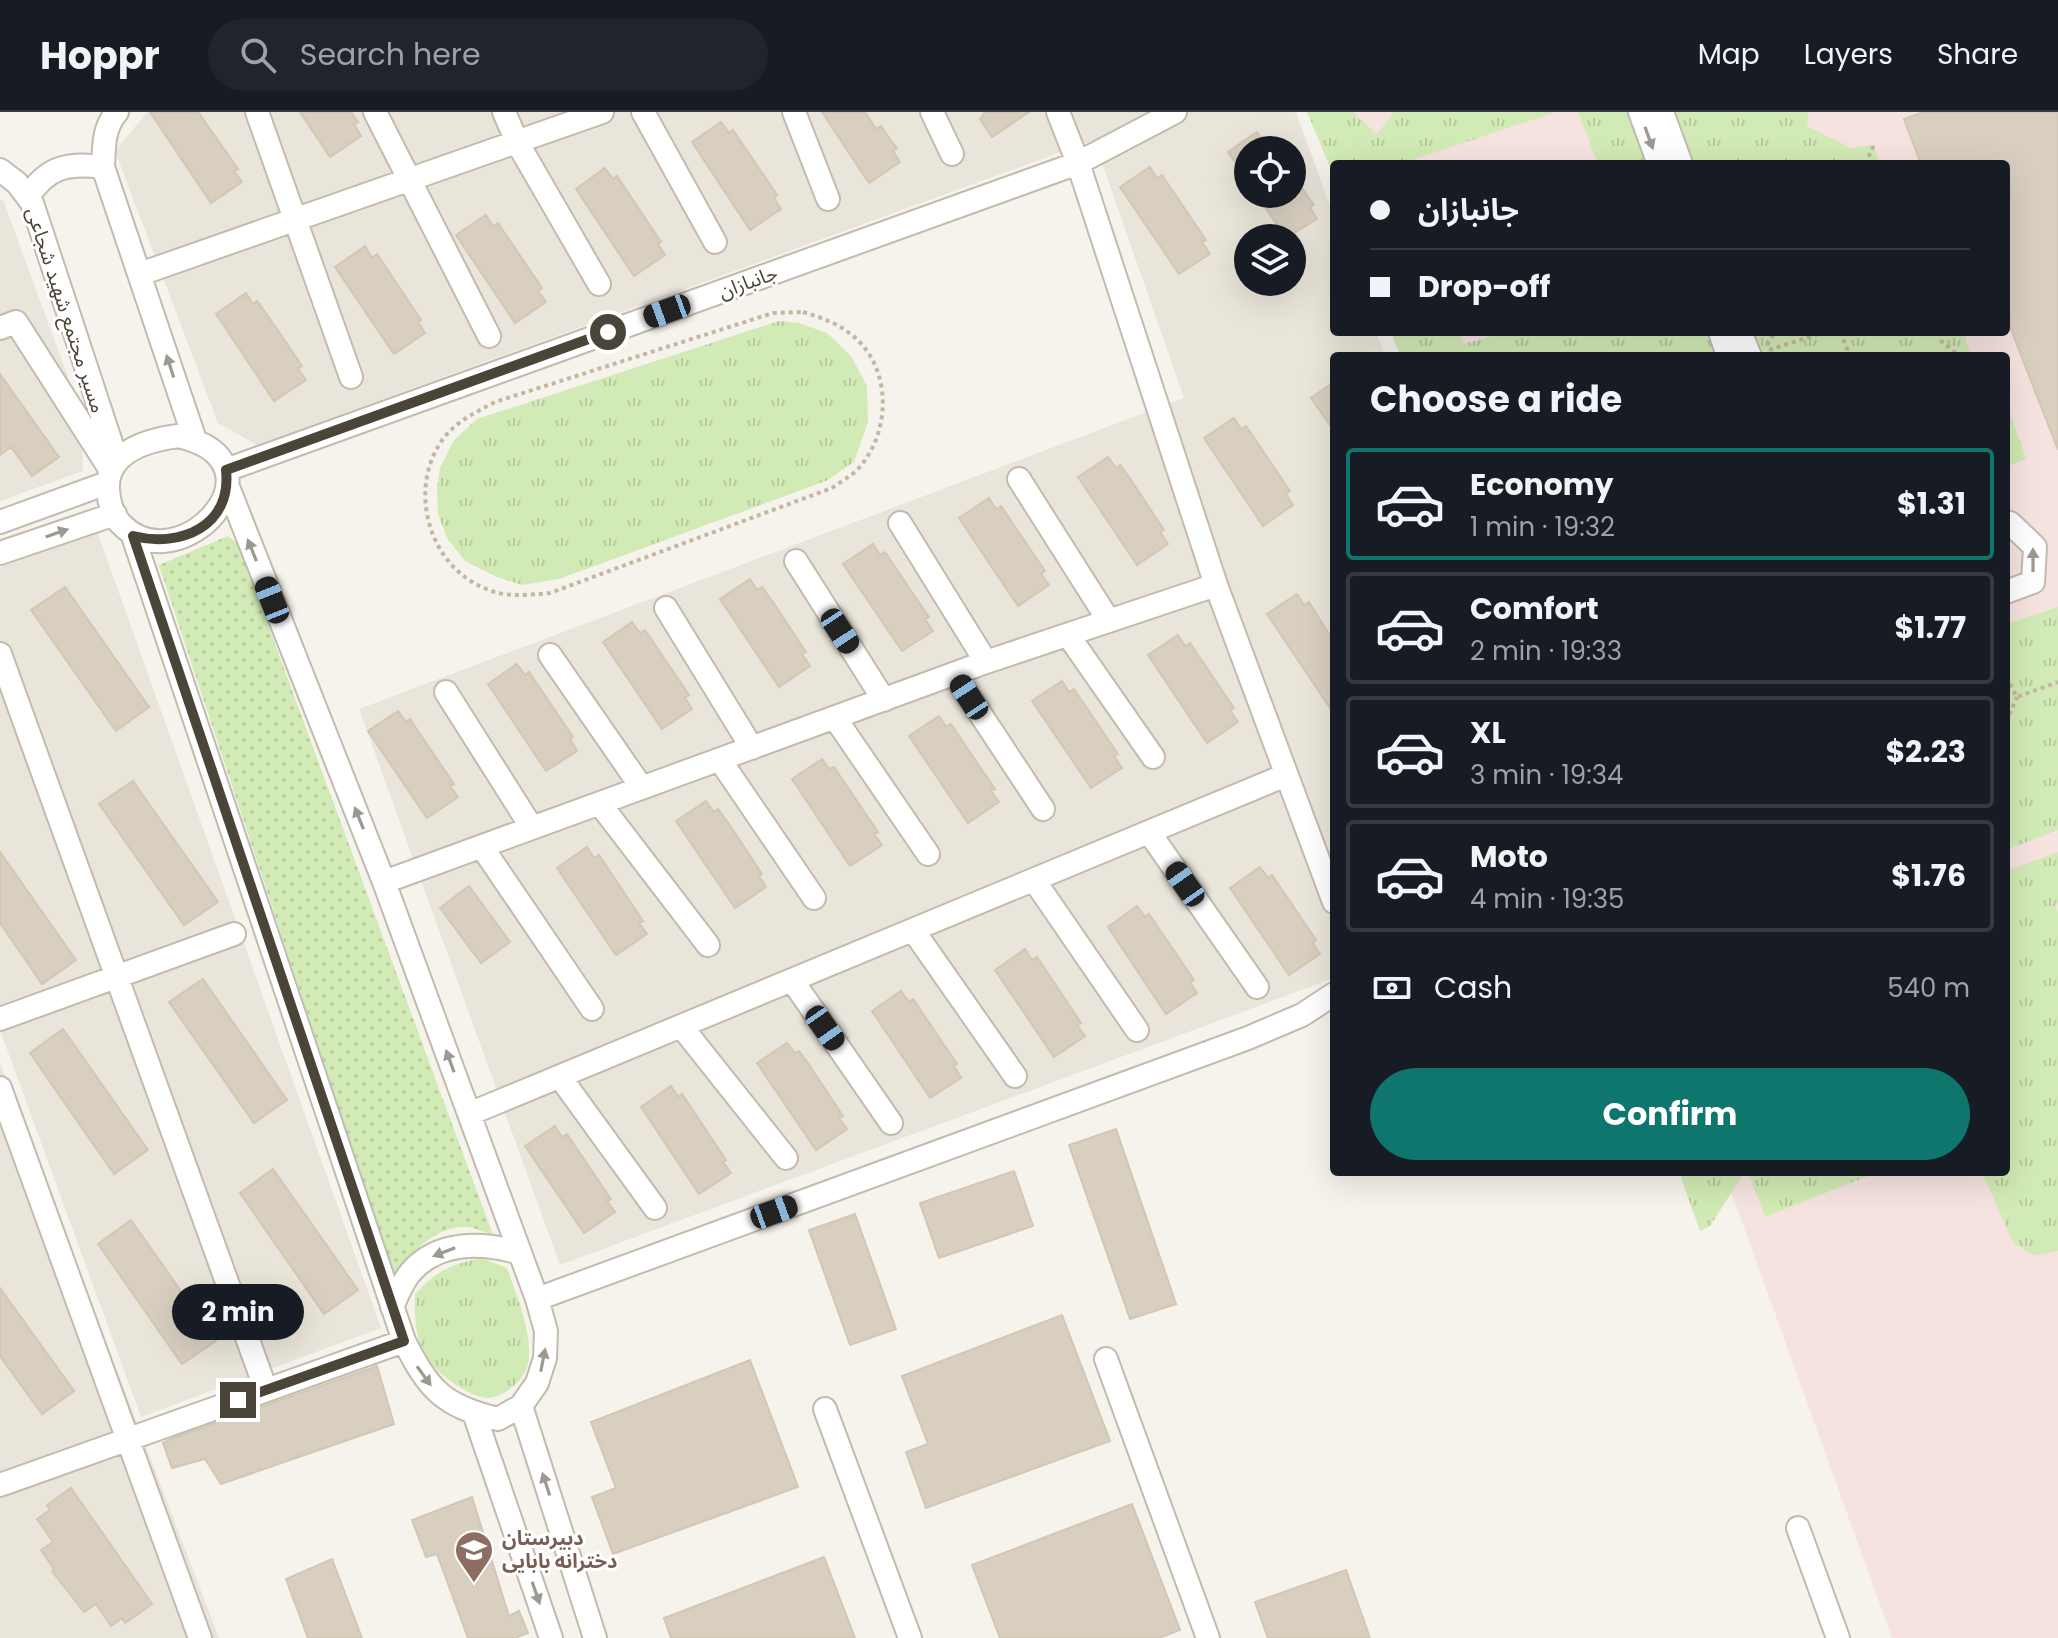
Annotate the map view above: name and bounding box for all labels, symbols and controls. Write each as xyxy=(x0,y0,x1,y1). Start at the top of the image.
search box xyxy=(208,19,768,91)
text: Hoppr xyxy=(40,29,160,82)
icon: search xyxy=(236,33,280,77)
text: Search here xyxy=(300,33,481,76)
text: Map xyxy=(1698,35,1760,74)
text: Layers xyxy=(1804,35,1893,74)
text: Share xyxy=(1937,35,2018,74)
one-way arrow xyxy=(1643,126,1656,150)
map controls xyxy=(1234,136,1306,296)
button: locate xyxy=(1234,136,1306,208)
text: جانبازان xyxy=(1418,188,1519,231)
street label: مسیر مجتمع شهید شجاعی xyxy=(19,204,112,417)
button: layers xyxy=(1234,224,1306,296)
street label: جانبازان xyxy=(715,258,781,306)
text: Drop-off xyxy=(1418,265,1550,308)
car xyxy=(640,292,694,330)
route start xyxy=(590,314,626,350)
one-way arrow xyxy=(164,353,176,377)
text: Choose a ride xyxy=(1370,374,1622,425)
text: Economy xyxy=(1470,463,1614,506)
icon: car xyxy=(1374,468,1446,540)
text: $1.31 xyxy=(1897,482,1966,525)
text: 1 min · 19:32 xyxy=(1470,509,1615,545)
one-way arrow xyxy=(46,527,70,539)
one-way arrow xyxy=(246,538,259,562)
one-way arrow xyxy=(2027,546,2039,572)
car xyxy=(252,573,292,627)
text: Comfort xyxy=(1470,587,1599,630)
icon: car xyxy=(1374,592,1446,664)
car xyxy=(817,604,863,658)
text: $1.77 xyxy=(1894,606,1966,649)
text: 2 min · 19:33 xyxy=(1470,633,1622,669)
car xyxy=(946,670,992,724)
text: XL xyxy=(1470,711,1506,754)
icon: car xyxy=(1374,716,1446,788)
text: $2.23 xyxy=(1885,730,1966,773)
text: 3 min · 19:34 xyxy=(1470,757,1623,793)
one-way arrow xyxy=(352,806,365,830)
text: Moto xyxy=(1470,835,1548,878)
icon: car xyxy=(1374,840,1446,912)
text: $1.76 xyxy=(1891,854,1966,897)
car xyxy=(1161,857,1209,911)
text: 4 min · 19:35 xyxy=(1470,881,1624,917)
icon: cash xyxy=(1370,966,1414,1010)
text: Cash xyxy=(1434,966,1512,1009)
text: 540 m xyxy=(1887,970,1970,1006)
car xyxy=(801,1001,849,1055)
one-way arrow xyxy=(443,1049,455,1073)
button: Confirm xyxy=(1370,1068,1970,1160)
car xyxy=(747,1193,801,1231)
one-way arrow xyxy=(432,1246,456,1259)
callout: 2 min xyxy=(172,1284,304,1340)
text: 2 min xyxy=(201,1294,275,1330)
one-way arrow xyxy=(537,1347,549,1372)
one-way arrow xyxy=(416,1366,432,1386)
route end xyxy=(220,1382,256,1418)
one-way arrow xyxy=(539,1471,552,1495)
place label: دبیرستان دخترانه بابایی xyxy=(502,1524,617,1575)
school or university icon: دبیرستان دخترانه بابایی xyxy=(453,1529,495,1584)
one-way arrow xyxy=(530,1581,542,1605)

